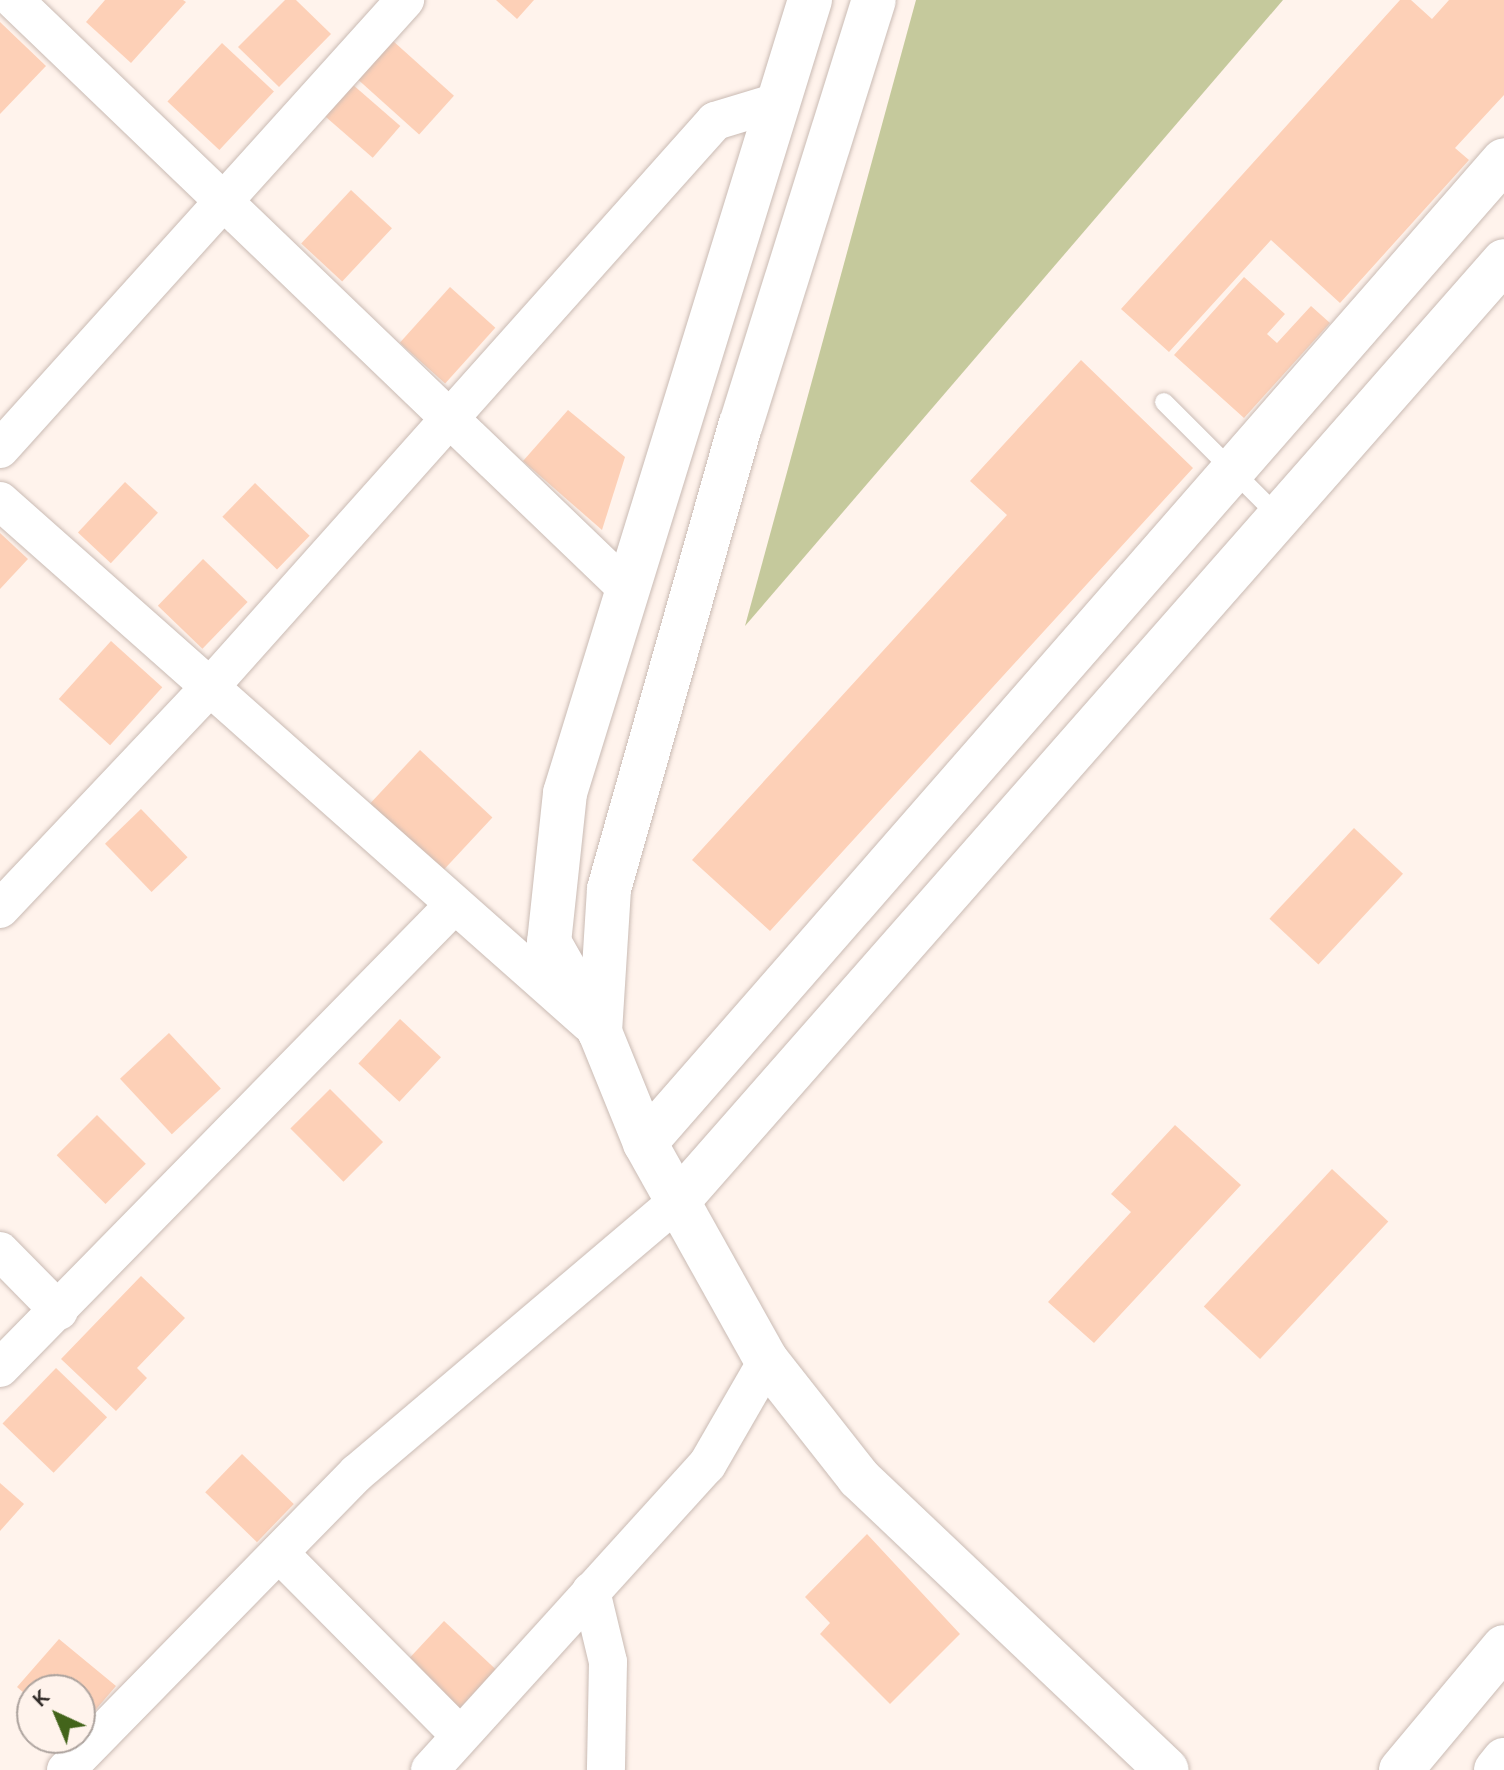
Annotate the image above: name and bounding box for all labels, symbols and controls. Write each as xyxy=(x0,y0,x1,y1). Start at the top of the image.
north arrow xyxy=(16,1674,96,1754)
text: K xyxy=(27,1684,55,1713)

